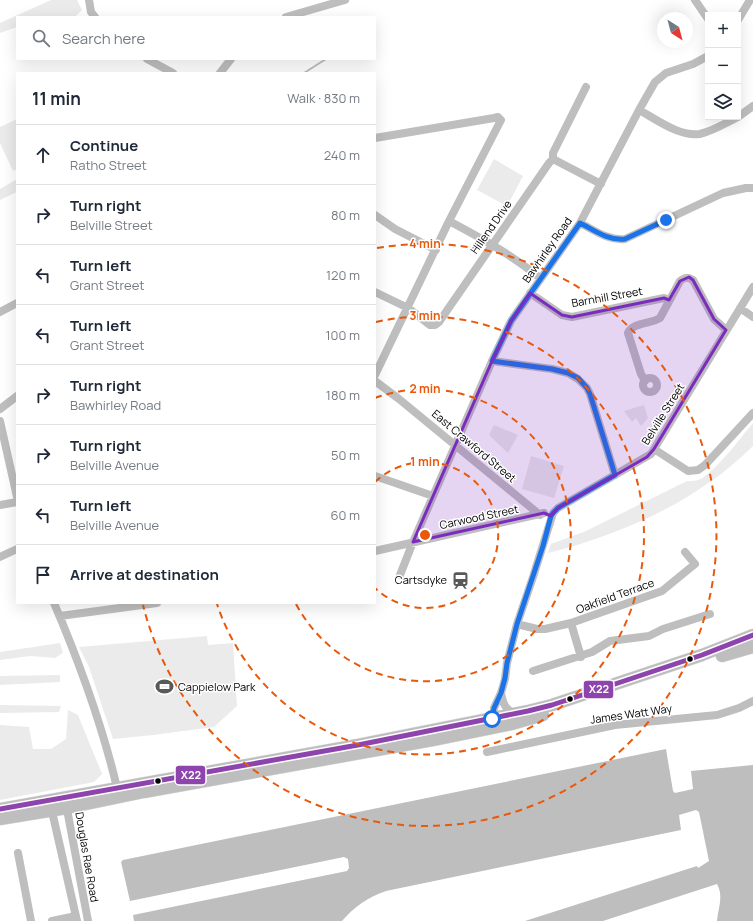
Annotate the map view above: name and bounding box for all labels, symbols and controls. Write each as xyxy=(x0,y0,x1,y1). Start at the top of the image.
north arrow xyxy=(657,12,693,48)
map controls xyxy=(705,12,741,120)
button: + xyxy=(705,12,741,48)
search box xyxy=(16,16,376,60)
icon: search xyxy=(30,27,52,49)
text: Search here xyxy=(62,28,145,49)
button: − xyxy=(705,48,741,84)
button: layers xyxy=(705,84,741,120)
text: 11 min xyxy=(32,87,81,110)
text: Walk · 830 m xyxy=(287,89,360,107)
text: Continue xyxy=(70,135,138,156)
icon: ahead xyxy=(32,144,54,166)
text: 240 m xyxy=(324,146,360,164)
text: Ratho Street xyxy=(70,156,147,174)
text: Turn right xyxy=(70,195,141,216)
street label: Hillend Drive xyxy=(467,196,515,257)
icon: right xyxy=(32,204,54,226)
text: 80 m xyxy=(331,206,360,224)
route end xyxy=(657,211,675,229)
street label: Bawhirley Road xyxy=(518,214,575,286)
text: Belville Street xyxy=(70,216,153,234)
text: 4 min xyxy=(409,235,441,252)
text: Turn left xyxy=(70,255,132,276)
icon: left xyxy=(32,264,54,286)
text: 120 m xyxy=(326,266,360,284)
text: Grant Street xyxy=(70,276,145,294)
street label: Barnhill Street xyxy=(570,283,644,310)
text: 3 min xyxy=(409,307,441,324)
text: Turn left xyxy=(70,315,132,336)
icon: left xyxy=(32,324,54,346)
text: 100 m xyxy=(325,326,360,344)
text: Grant Street xyxy=(70,336,145,354)
text: Turn right xyxy=(70,375,141,396)
text: 2 min xyxy=(409,380,441,397)
street label: Belville Street xyxy=(638,380,687,447)
icon: right xyxy=(32,384,54,406)
text: 180 m xyxy=(326,386,360,404)
text: Bawhirley Road xyxy=(70,396,161,414)
street label: East Crawford Street xyxy=(429,406,520,485)
text: Turn right xyxy=(70,435,141,456)
icon: right xyxy=(32,444,54,466)
text: 50 m xyxy=(331,446,360,464)
text: 1 min xyxy=(410,453,440,470)
text: Belville Avenue xyxy=(70,456,159,474)
text: Turn left xyxy=(70,495,132,516)
street label: Carwood Street xyxy=(438,501,520,532)
icon: left xyxy=(32,504,54,526)
text: 60 m xyxy=(330,506,360,524)
text: Belville Avenue xyxy=(70,516,159,534)
centre of rings xyxy=(418,528,432,542)
icon: arrive xyxy=(32,564,54,586)
text: Arrive at destination xyxy=(70,564,219,585)
station icon: Cartsdyke xyxy=(450,570,470,590)
place label: Cartsdyke xyxy=(395,572,448,587)
street label: Oakfield Terrace xyxy=(574,574,657,617)
unlabelled marker xyxy=(685,654,695,664)
sports icon: Cappielow Park xyxy=(155,677,175,697)
place label: Cappielow Park xyxy=(178,679,256,694)
line badge: X22 xyxy=(583,680,614,699)
text: X22 xyxy=(589,681,609,696)
unlabelled marker xyxy=(565,694,575,704)
street label: James Watt Way xyxy=(589,700,673,727)
route start xyxy=(483,710,501,728)
line badge: X22 xyxy=(175,765,206,785)
text: X22 xyxy=(181,767,201,782)
unlabelled marker xyxy=(153,776,163,786)
street label: Douglas Rae Road xyxy=(72,811,103,903)

